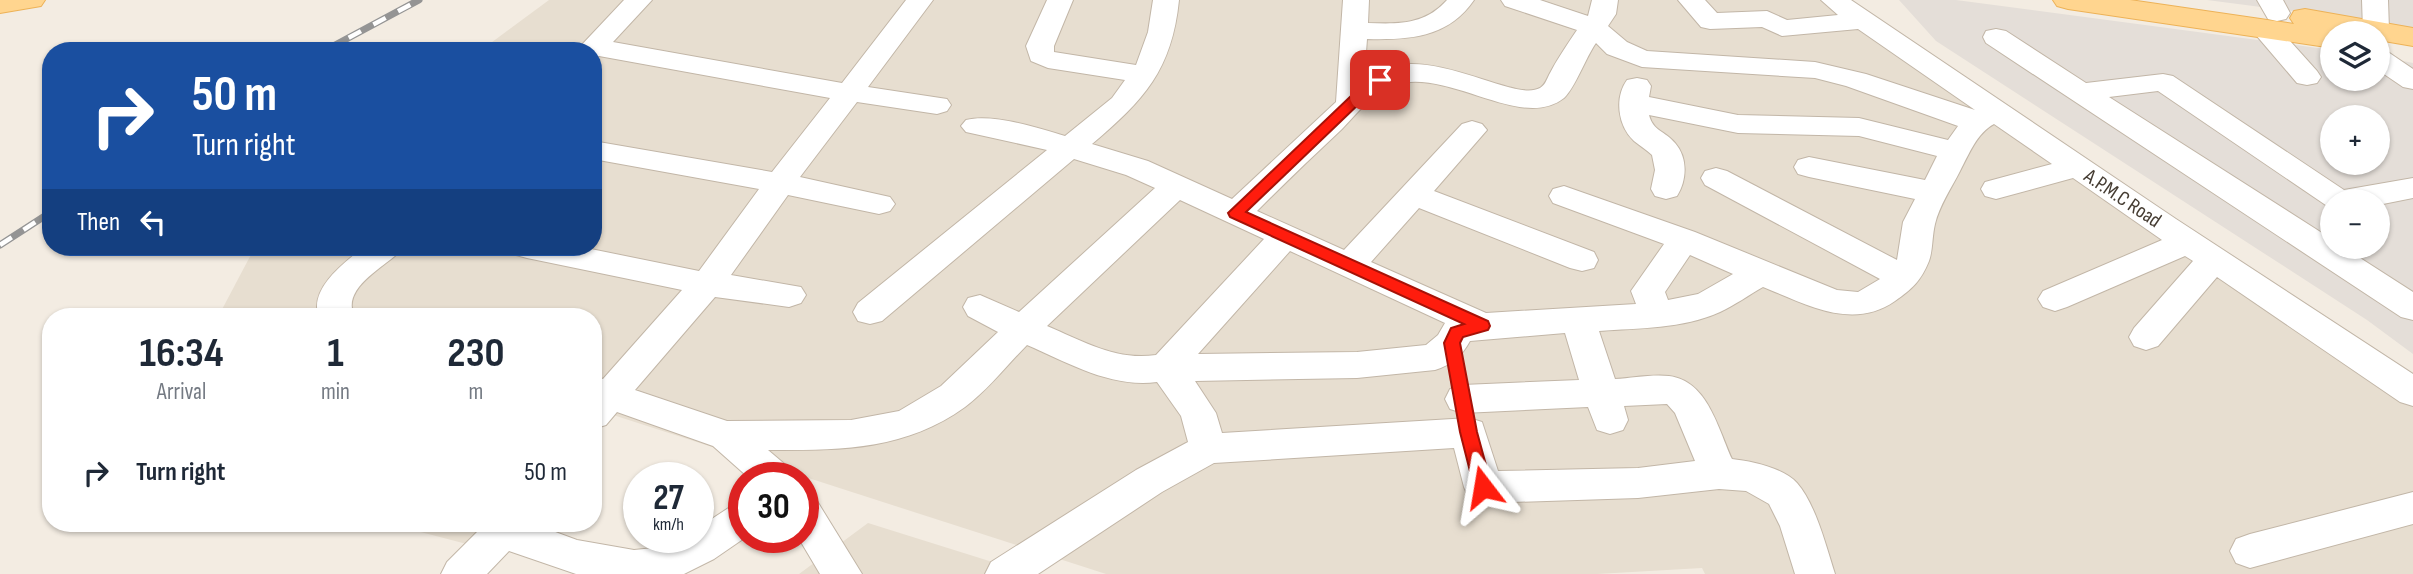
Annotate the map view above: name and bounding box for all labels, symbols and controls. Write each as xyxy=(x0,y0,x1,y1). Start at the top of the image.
map controls xyxy=(2320,21,2390,259)
button: layers xyxy=(2320,21,2390,91)
pin xyxy=(1350,50,1410,110)
icon: arrive xyxy=(1361,61,1399,99)
text: 50 m xyxy=(192,66,277,125)
icon: right xyxy=(77,70,168,161)
button: + xyxy=(2320,105,2390,175)
text: Turn right xyxy=(192,126,296,165)
street label: A.P.M.C Road xyxy=(2079,163,2166,233)
button: − xyxy=(2320,189,2390,259)
icon: left xyxy=(134,203,172,241)
text: Then xyxy=(77,207,120,238)
text: 16:34 xyxy=(139,328,223,379)
text: 1 xyxy=(327,328,344,379)
text: 230 xyxy=(447,328,505,379)
text: Arrival xyxy=(157,378,206,406)
text: min xyxy=(321,378,350,406)
text: m xyxy=(469,378,483,406)
position arrow xyxy=(1446,450,1520,524)
icon: right xyxy=(77,454,115,492)
text: Turn right xyxy=(136,457,225,488)
text: 50 m xyxy=(524,457,567,488)
speed limit sign: 30 xyxy=(728,462,819,553)
text: 27 xyxy=(653,477,684,520)
text: km/h xyxy=(653,514,684,535)

